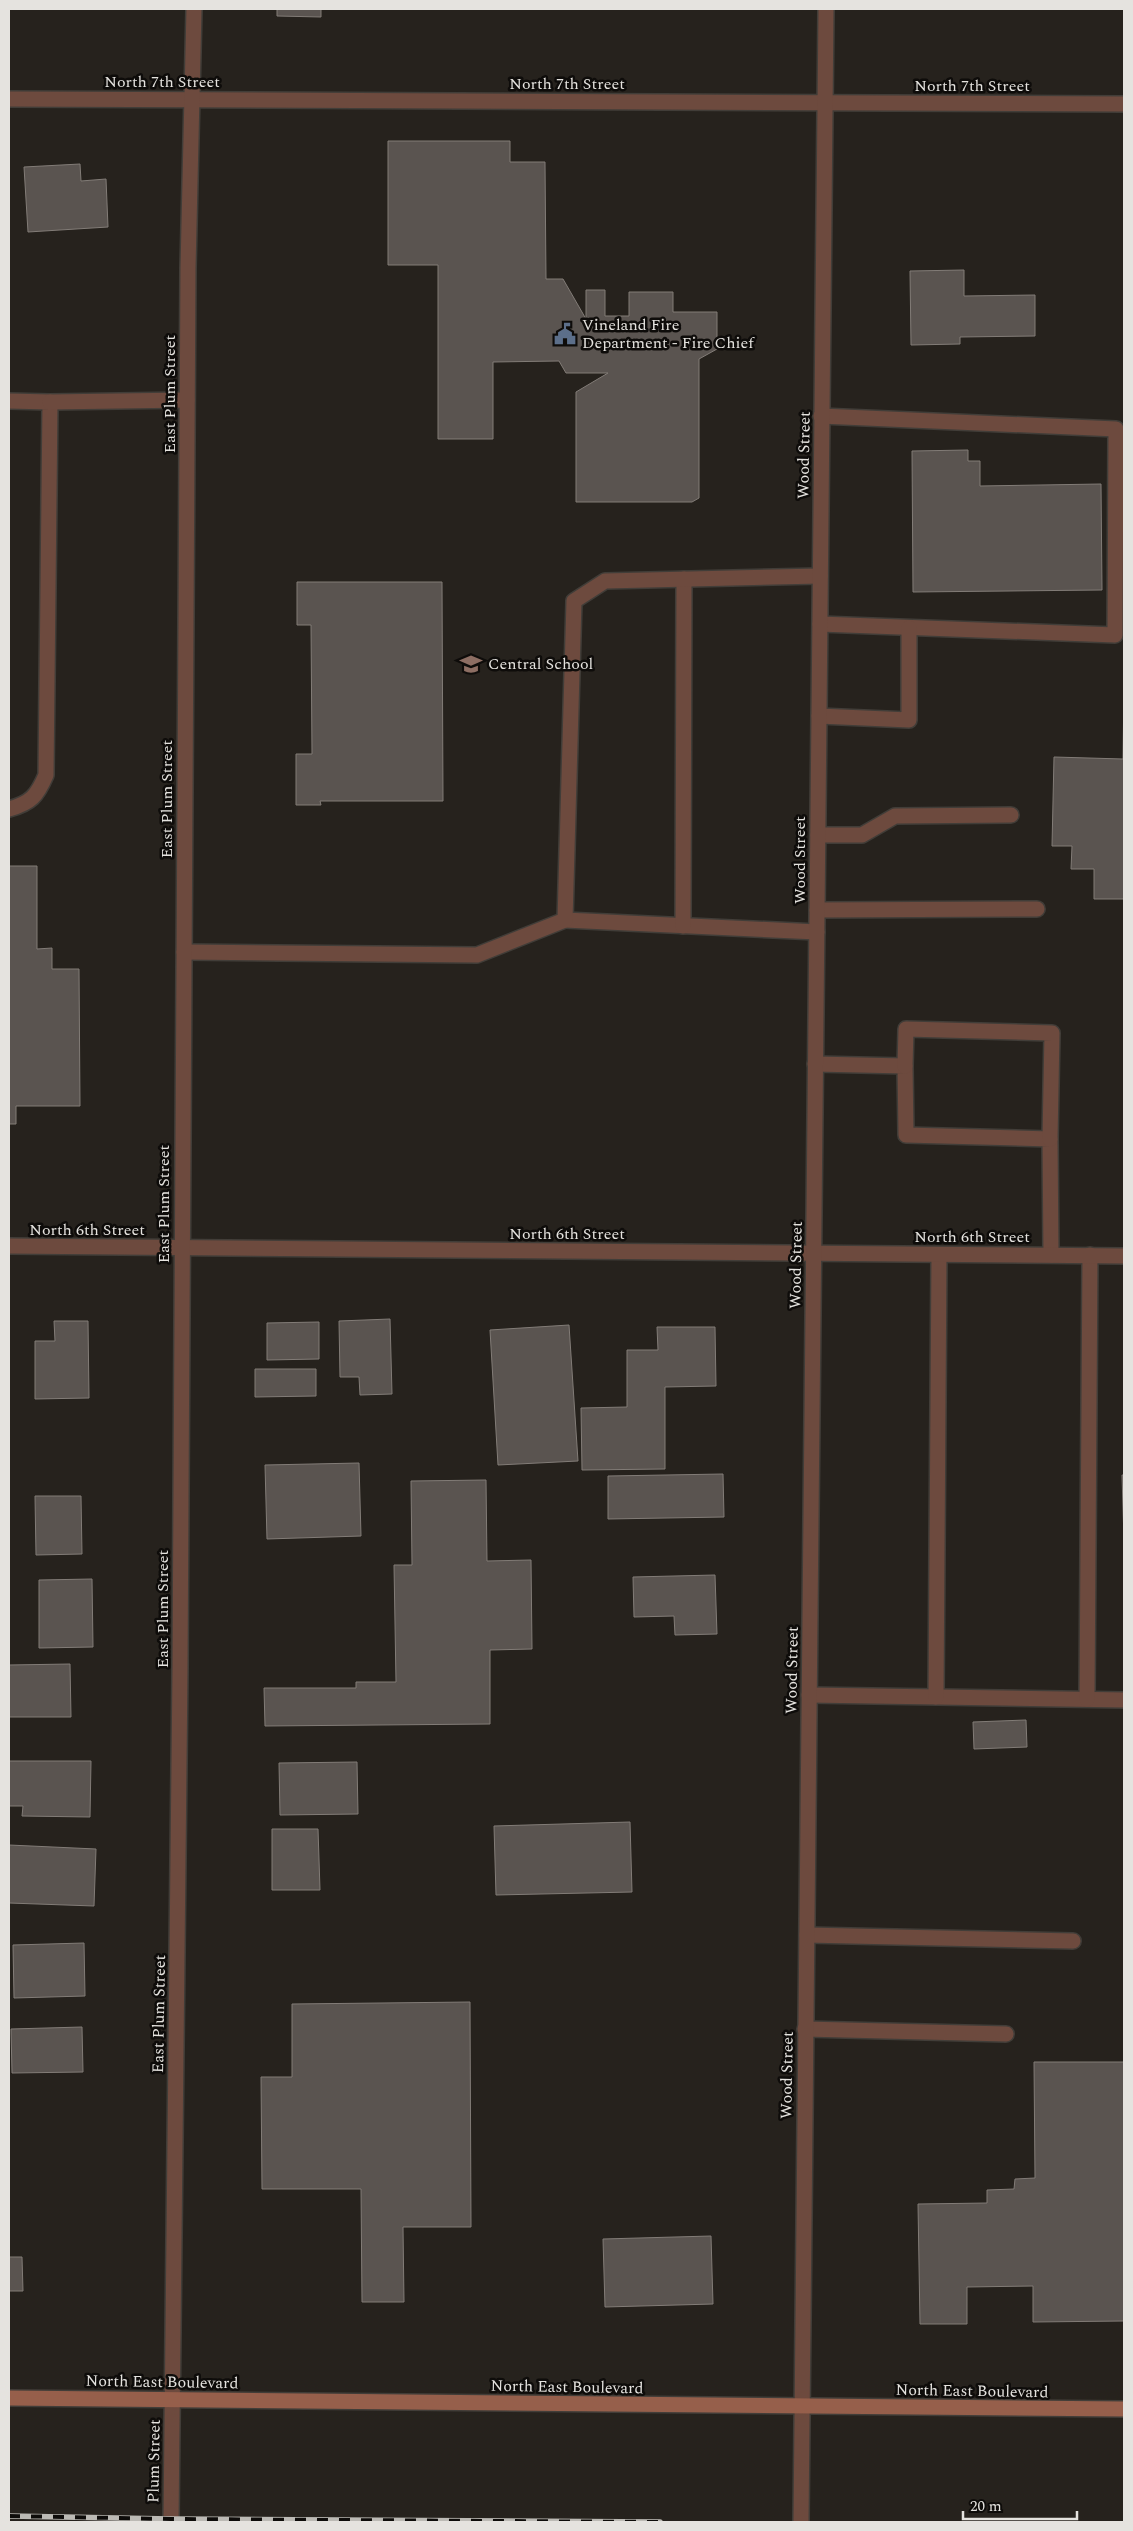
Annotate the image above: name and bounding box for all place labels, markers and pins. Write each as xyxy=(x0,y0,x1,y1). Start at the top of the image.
place label: Vineland Fire Department - Fire Chief xyxy=(582,313,755,355)
public building icon: Vineland Fire Department - Fire Chief xyxy=(552,321,578,347)
school or university icon: Central School xyxy=(458,651,484,677)
place label: Central School xyxy=(488,652,593,676)

